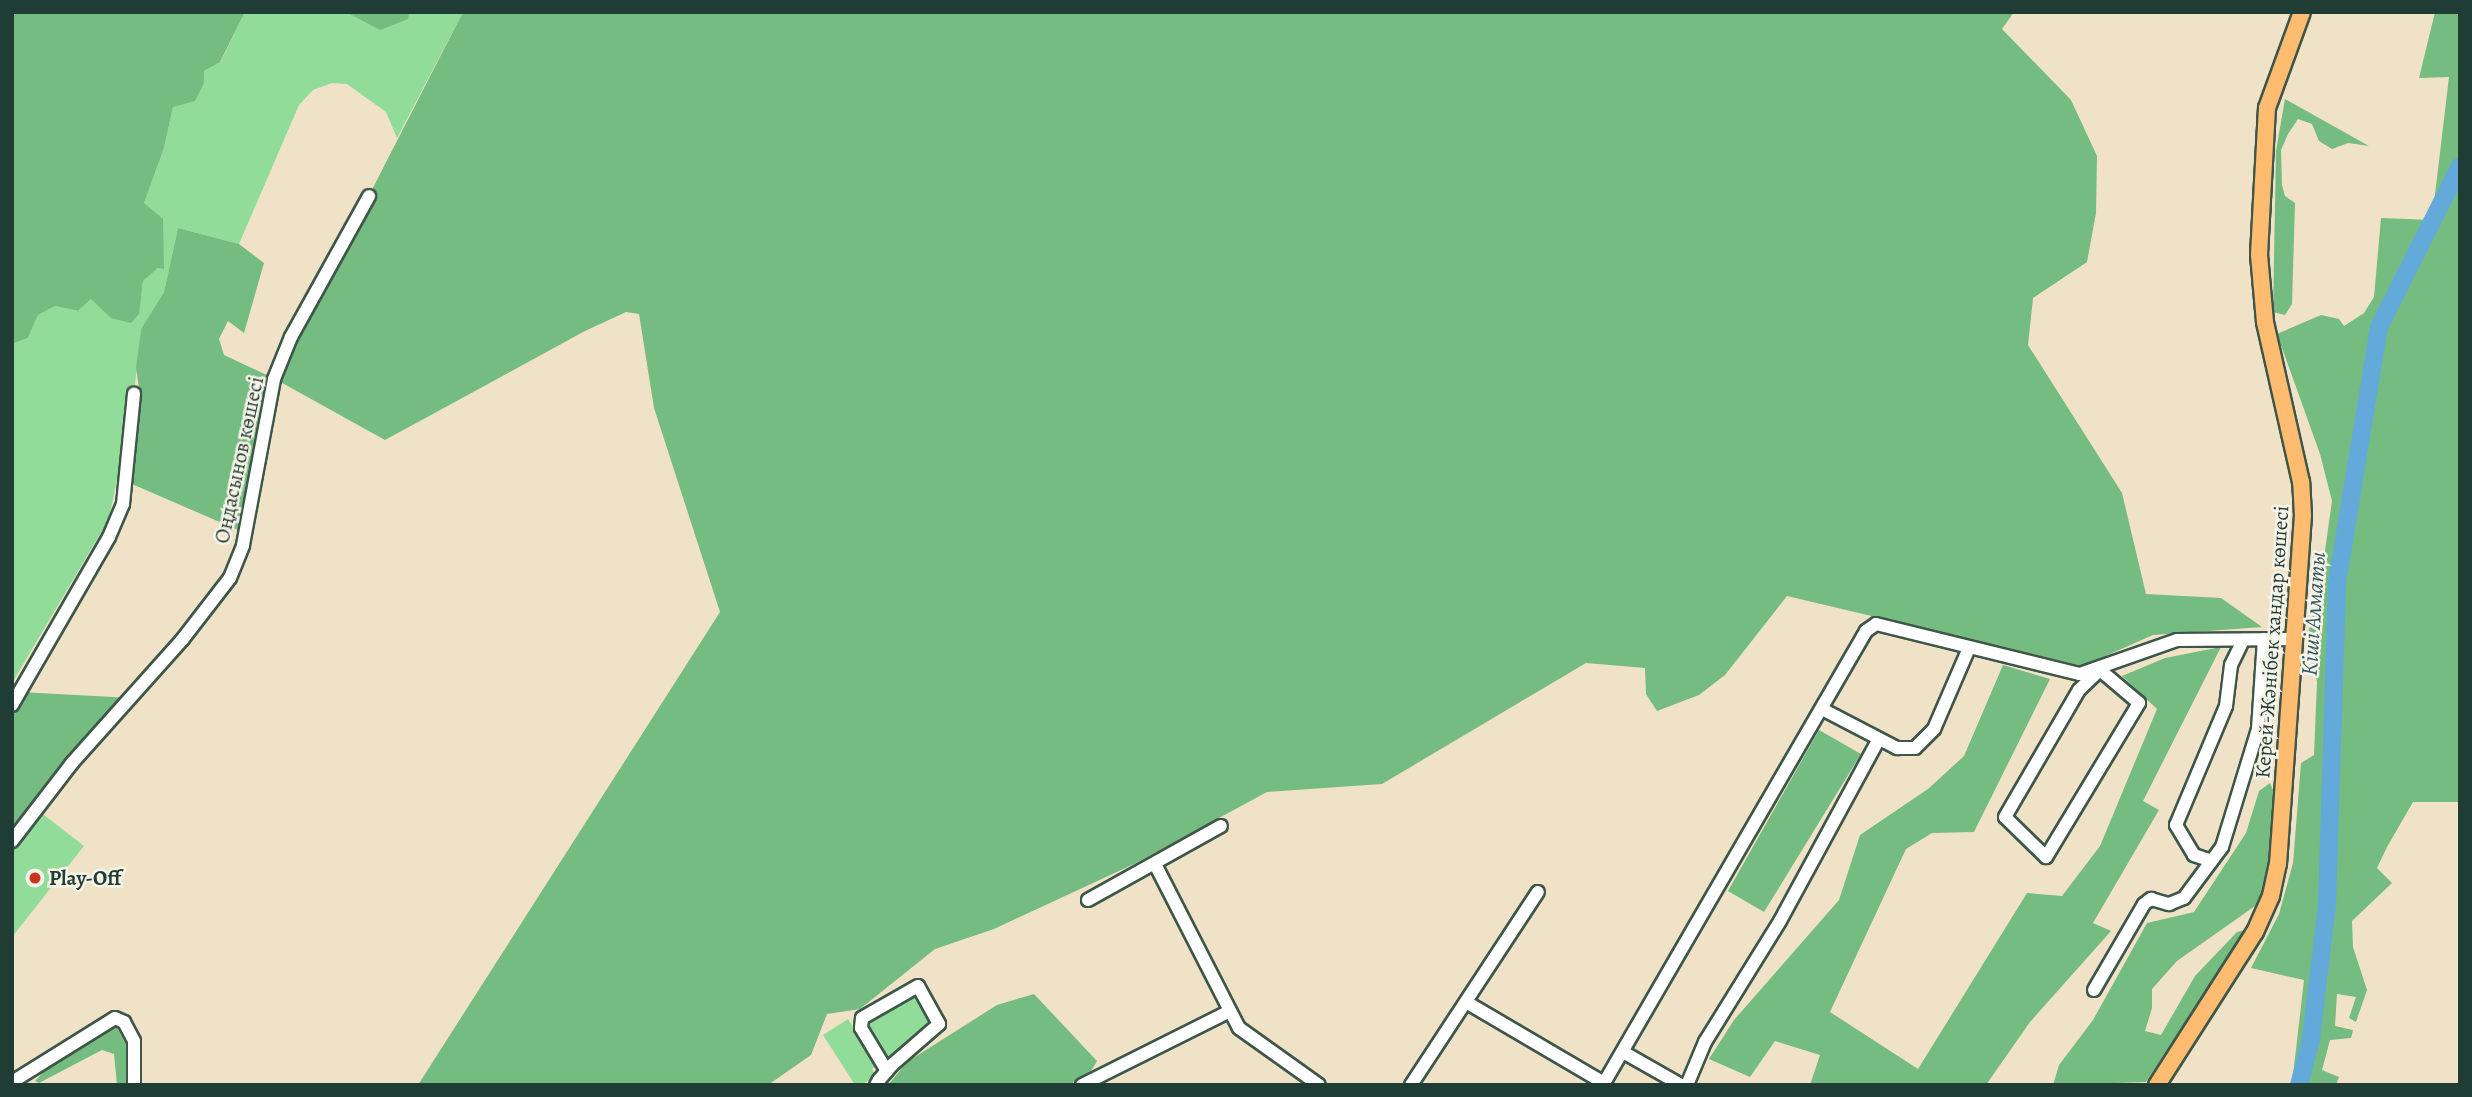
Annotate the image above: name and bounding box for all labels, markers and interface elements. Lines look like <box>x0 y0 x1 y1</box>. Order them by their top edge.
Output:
street label: Оңдасынов көшесі <box>209 374 269 546</box>
street label: Керей-Жәнібек хандар көшесі <box>2250 505 2294 779</box>
water label: Кіші Алматы <box>2296 551 2332 677</box>
place label: Play-Off <box>49 865 121 891</box>
marker: Play-Off <box>27 870 43 886</box>

